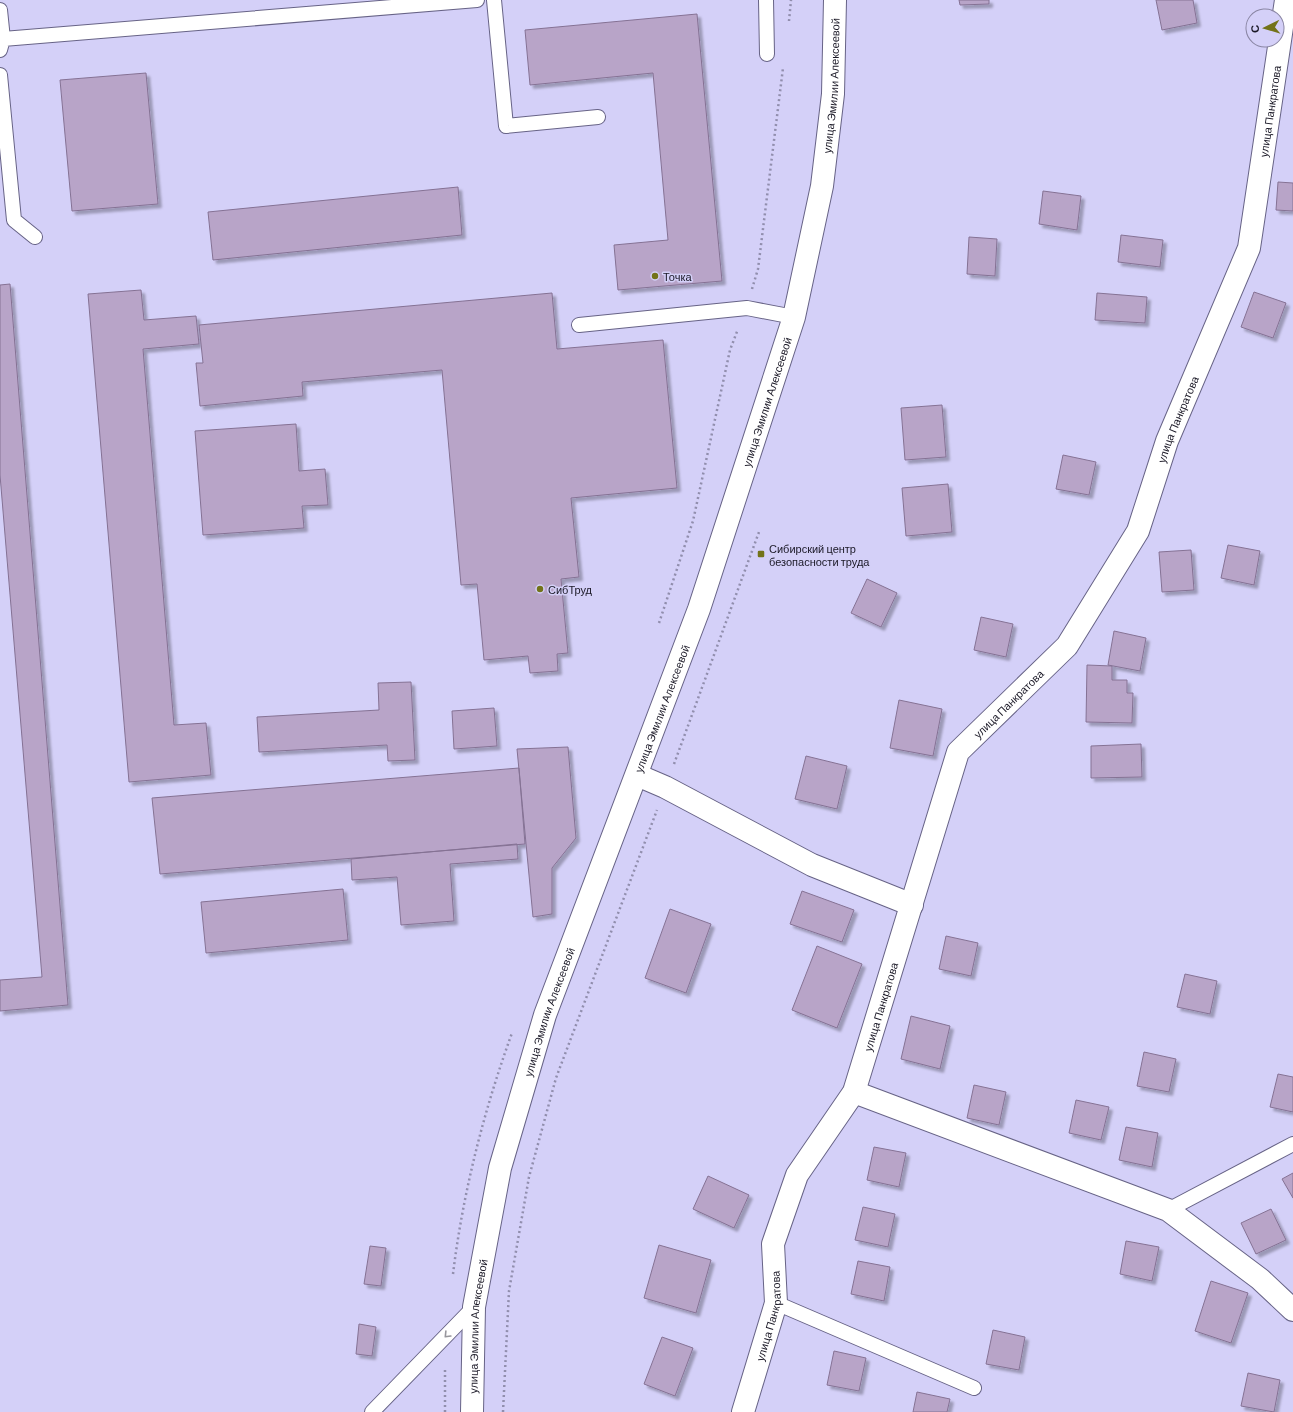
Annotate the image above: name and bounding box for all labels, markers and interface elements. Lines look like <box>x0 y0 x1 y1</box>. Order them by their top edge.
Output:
north arrow <box>1245 8 1285 48</box>
street label: улица Эмилии Алексеевой <box>819 18 841 154</box>
text: С <box>1248 24 1261 33</box>
street label: улица Панкратова <box>1256 64 1283 158</box>
place label: Точка <box>663 270 693 283</box>
marker: Точка <box>650 271 660 281</box>
street label: улица Эмилии Алексеевой <box>739 335 794 468</box>
street label: улица Панкратова <box>1154 373 1201 464</box>
place label: Сибирский центр безопасности труда <box>769 542 870 568</box>
marker: Сибирский центр безопасности труда <box>756 549 766 559</box>
place label: СибТруд <box>548 583 593 596</box>
marker: СибТруд <box>535 584 545 594</box>
street label: улица Эмилии Алексеевой <box>631 643 691 774</box>
street label: улица Панкратова <box>970 666 1046 740</box>
street label: улица Эмилии Алексеевой <box>521 946 577 1078</box>
street label: улица Панкратова <box>860 960 900 1053</box>
street label: улица Эмилии Алексеевой <box>466 1258 489 1394</box>
street label: улица Панкратова <box>752 1270 783 1362</box>
one-way arrow <box>444 1330 452 1338</box>

